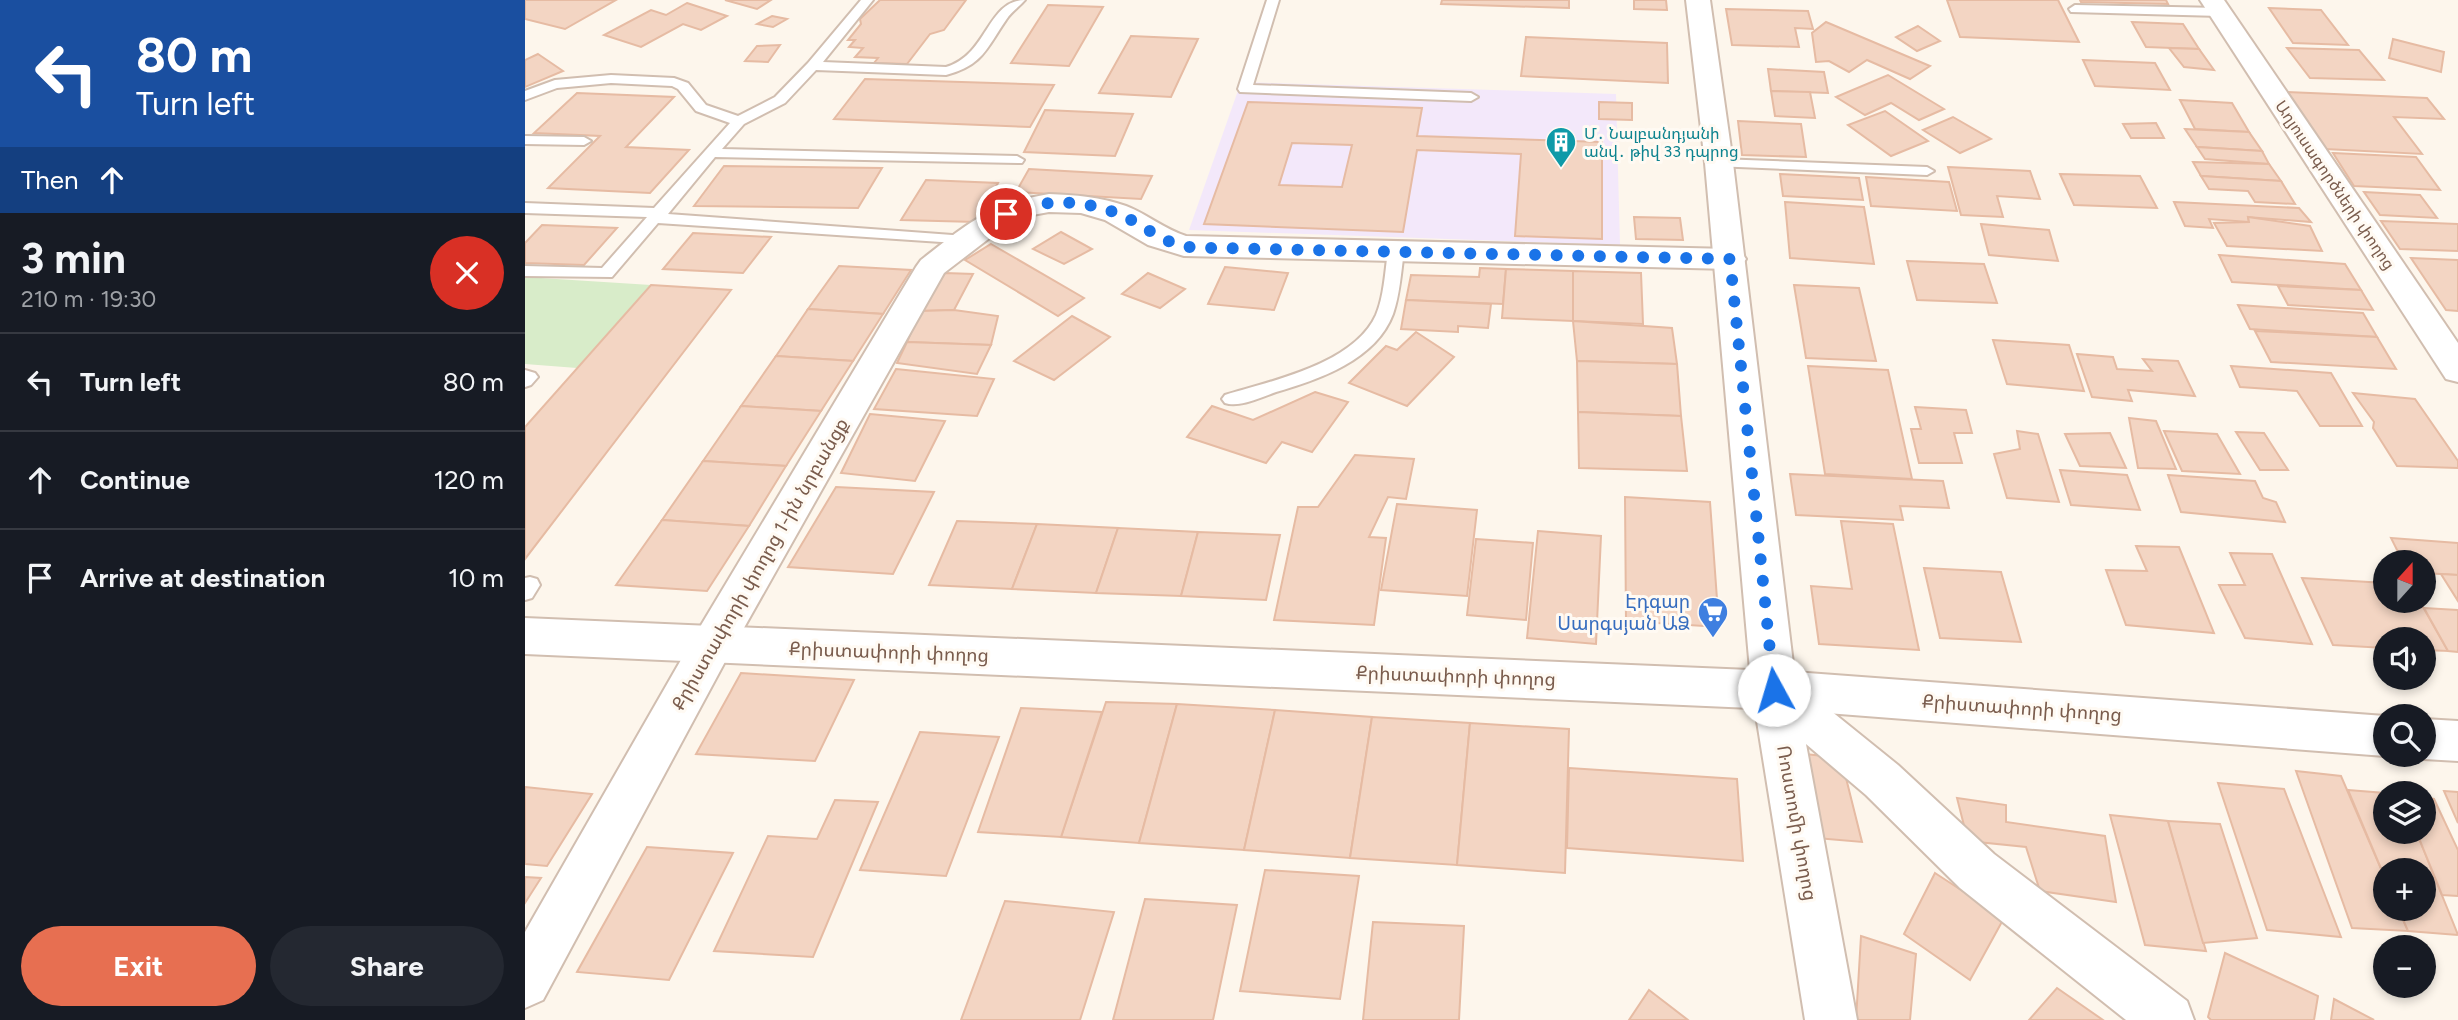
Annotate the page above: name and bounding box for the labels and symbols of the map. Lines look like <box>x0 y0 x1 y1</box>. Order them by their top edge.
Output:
street label: Աղյուսագործների փողոց <box>2271 97 2399 273</box>
place label: Մ․ Նալբանդյանի անվ․ թիվ 33 դպրոց <box>1584 124 1739 161</box>
building icon: Մ․ Նալբանդյանի անվ․ թիվ 33 դպրոց <box>1544 125 1578 169</box>
pin <box>976 184 1036 244</box>
street label: Քրիստափորի փողոց 1-ին նրբանցք <box>667 414 853 714</box>
north arrow <box>2373 550 2436 612</box>
place label: Էդգար Սարգսյան ԱՁ <box>1557 590 1690 635</box>
supermarket icon: Էդգար Սարգսյան ԱՁ <box>1696 595 1730 639</box>
street label: Քրիստափորի փողոց <box>789 637 989 667</box>
position arrow <box>1737 653 1811 727</box>
street label: Քրիստափորի փողոց <box>1356 661 1556 691</box>
street label: Քրիստափորի փողոց <box>1921 690 2123 726</box>
street label: Ռոստոմի փողոց <box>1772 743 1822 903</box>

